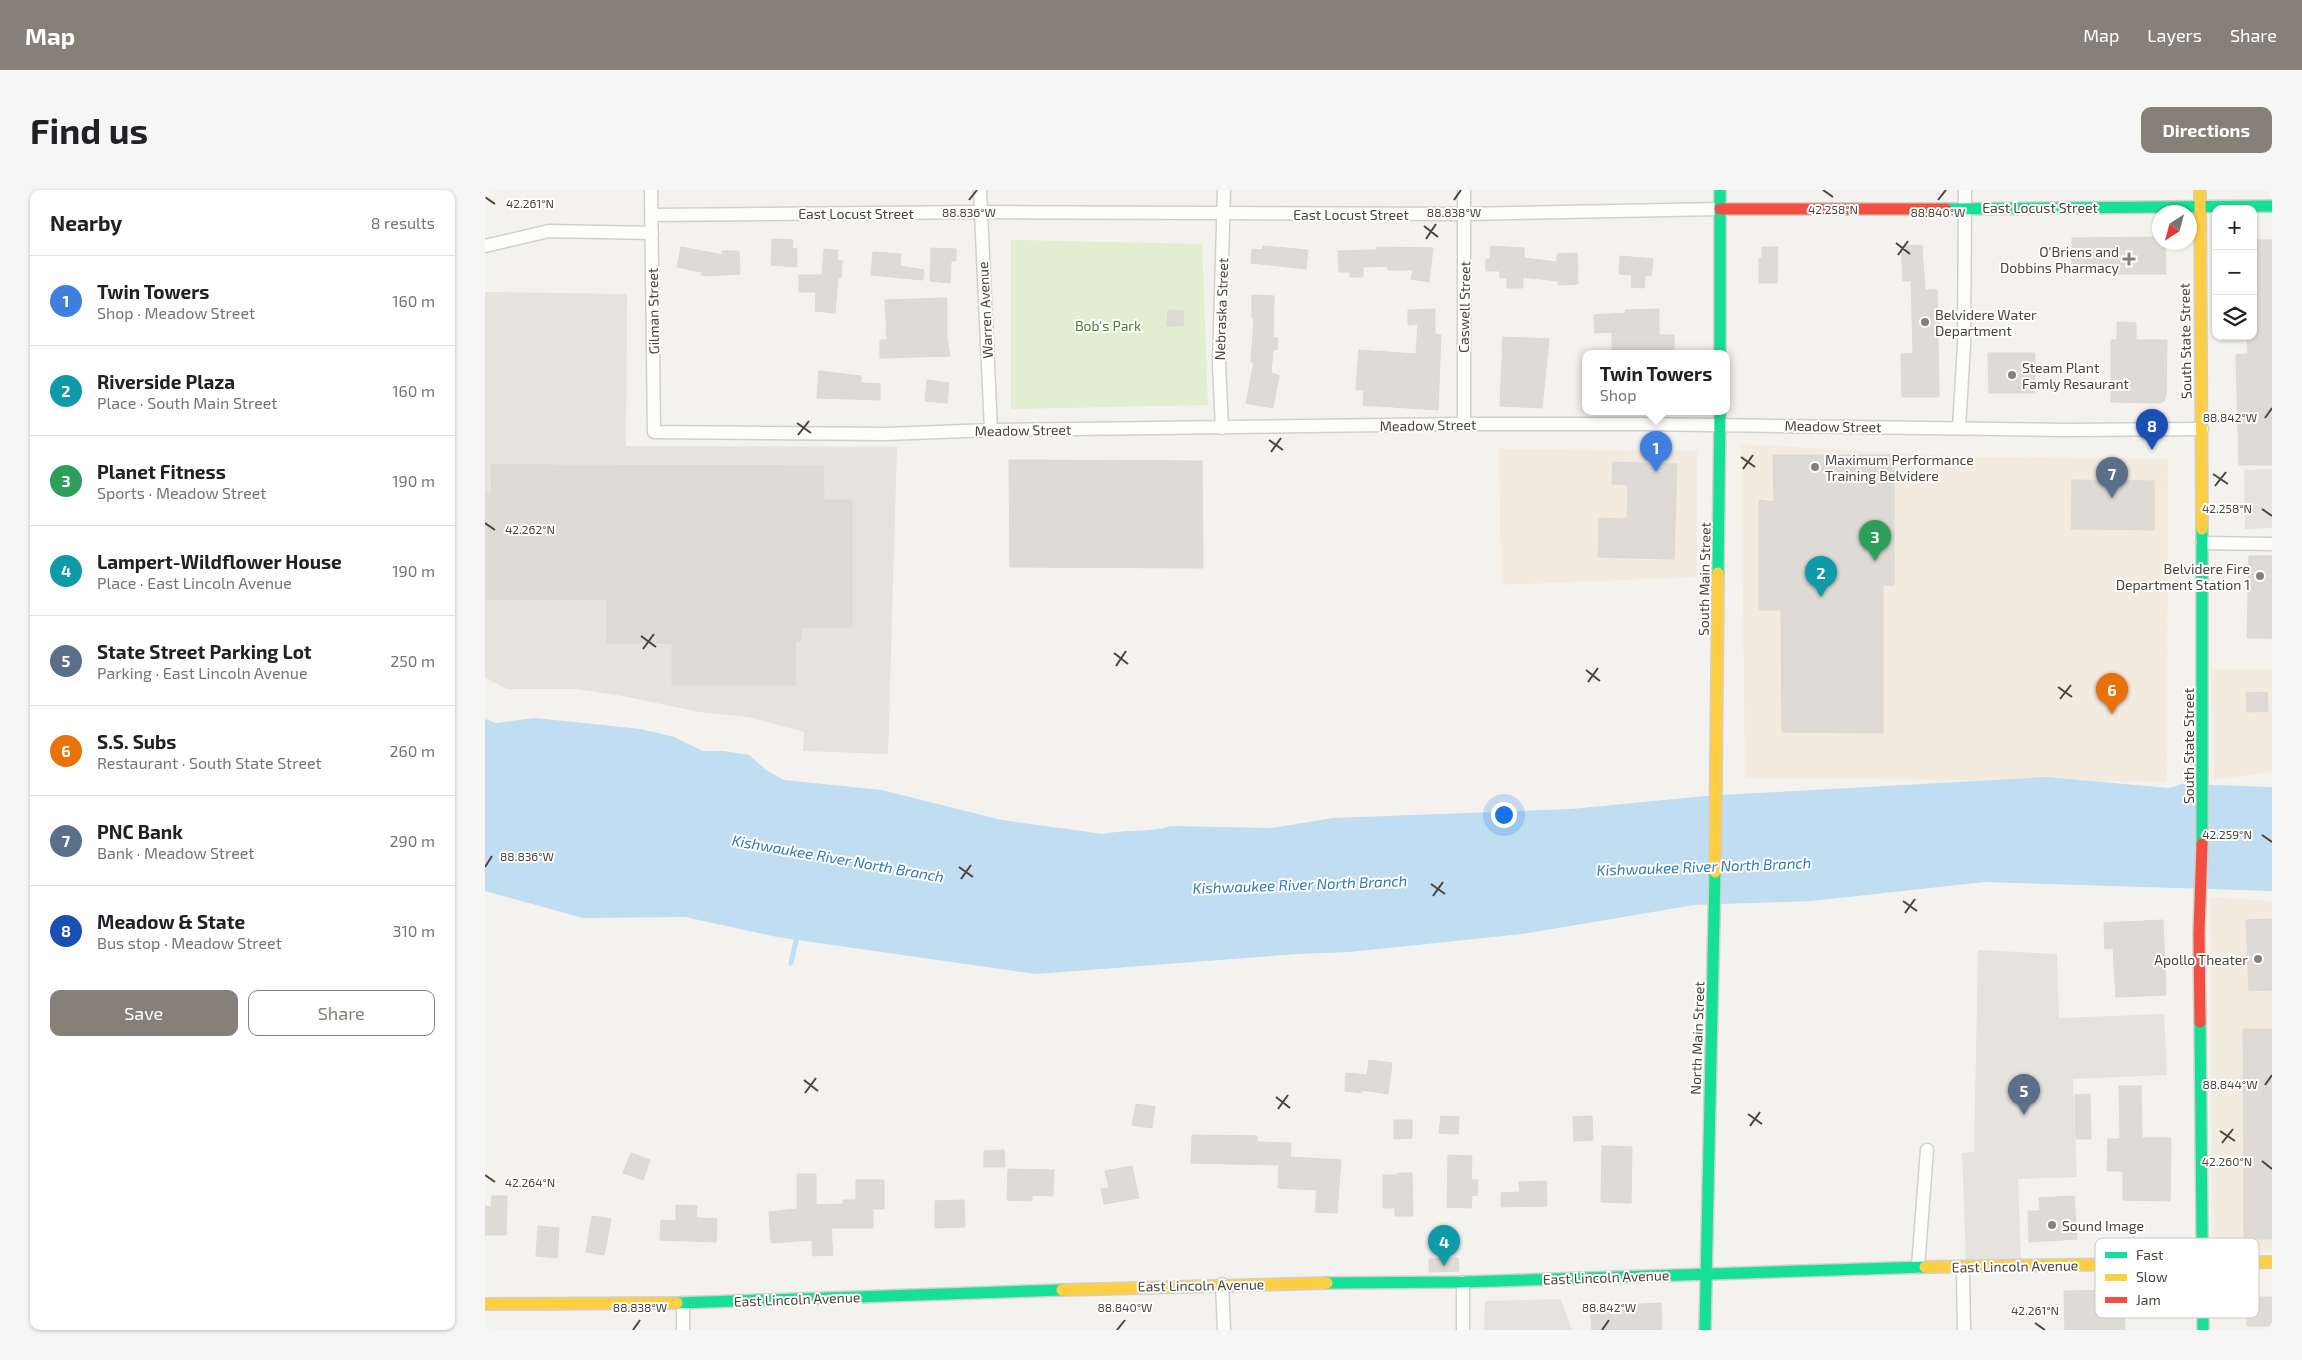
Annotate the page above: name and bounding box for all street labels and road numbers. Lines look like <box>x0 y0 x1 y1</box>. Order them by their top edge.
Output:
street label: East Locust Street <box>1982 199 2098 216</box>
street label: East Locust Street <box>798 205 914 222</box>
street label: East Locust Street <box>1293 206 1409 223</box>
street label: Nebraska Street <box>1211 257 1231 361</box>
street label: Warren Avenue <box>974 261 996 359</box>
street label: Caswell Street <box>1455 261 1473 353</box>
street label: Gilman Street <box>644 268 662 354</box>
street label: South State Street <box>2175 283 2195 399</box>
street label: Meadow Street <box>1380 416 1476 434</box>
street label: Meadow Street <box>1785 417 1881 435</box>
street label: Meadow Street <box>975 421 1071 439</box>
street label: South Main Street <box>1695 522 1713 636</box>
street label: South State Street <box>2180 688 2197 804</box>
street label: North Main Street <box>1687 981 1707 1095</box>
street label: East Lincoln Avenue <box>1952 1256 2078 1276</box>
street label: East Lincoln Avenue <box>1542 1266 1670 1288</box>
street label: East Lincoln Avenue <box>1138 1275 1264 1295</box>
street label: East Lincoln Avenue <box>733 1288 861 1310</box>

